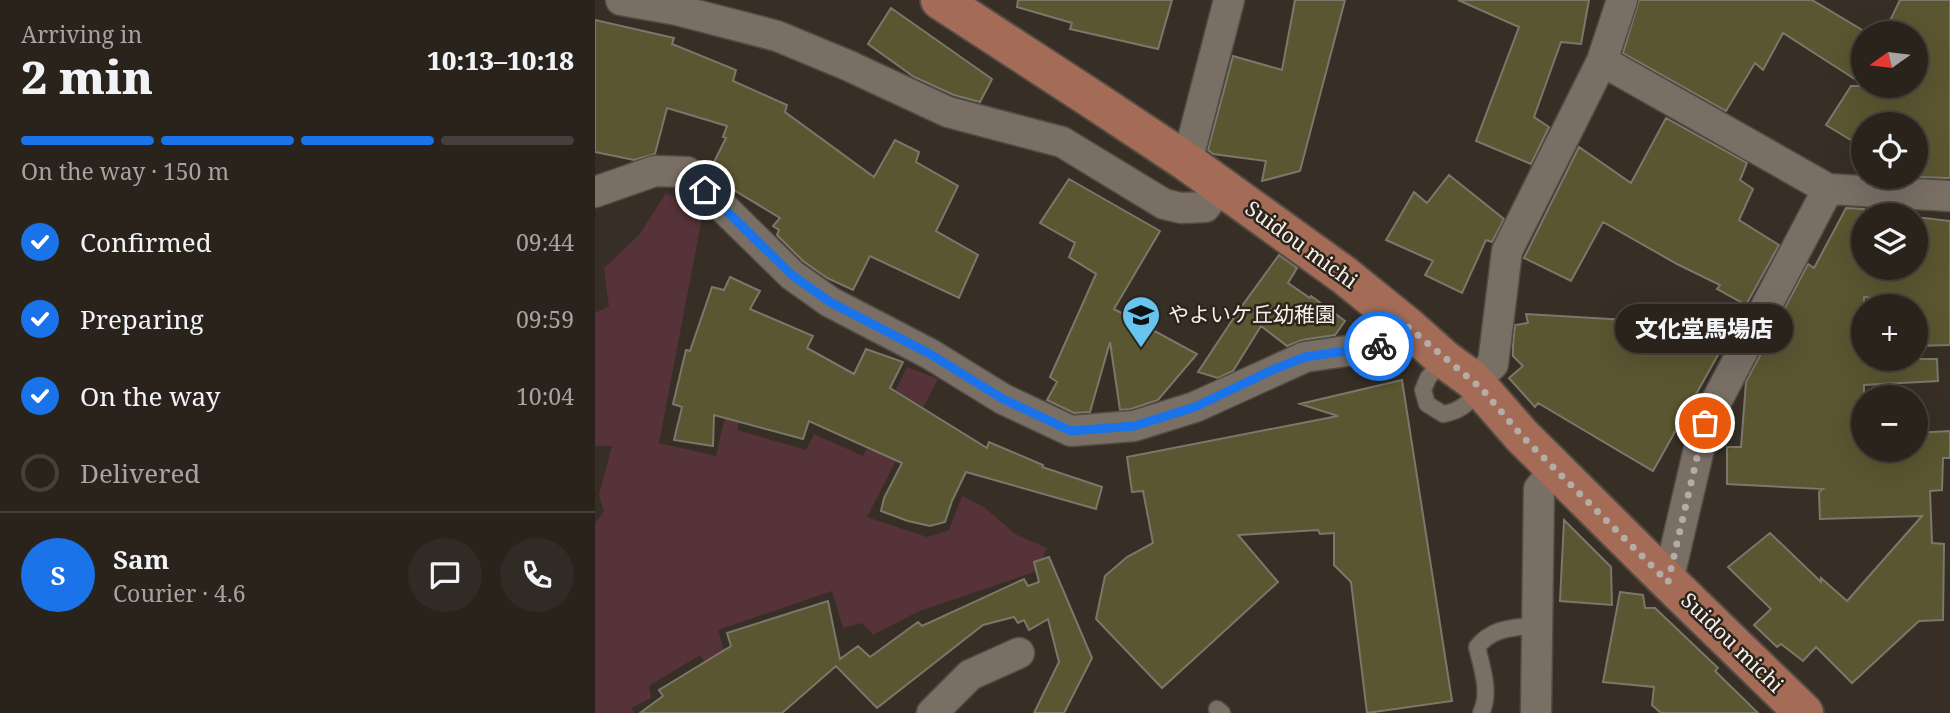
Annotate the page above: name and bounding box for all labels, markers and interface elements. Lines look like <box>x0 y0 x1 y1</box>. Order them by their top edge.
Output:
text: Arriving in <box>21 18 142 50</box>
north arrow <box>1851 21 1929 98</box>
map controls <box>1851 21 1928 462</box>
text: 10:13–10:18 <box>427 42 574 78</box>
text: 2 min <box>21 45 153 107</box>
button: locate <box>1851 112 1928 189</box>
text: On the way · 150 m <box>21 155 229 187</box>
pin <box>675 160 735 220</box>
icon: home <box>686 171 724 209</box>
street label: Suidou michi <box>1240 194 1364 295</box>
button: layers <box>1851 203 1928 280</box>
icon: check <box>21 223 59 261</box>
text: Confirmed <box>80 224 212 260</box>
text: 09:44 <box>516 226 574 258</box>
school or university icon: やよいケ丘幼稚園 <box>1120 294 1162 349</box>
button: + <box>1851 294 1928 371</box>
icon: check <box>21 300 59 338</box>
place label: やよいケ丘幼稚園 <box>1168 300 1336 328</box>
text: Preparing <box>80 301 204 337</box>
text: 09:59 <box>516 303 574 335</box>
callout: 文化堂馬場店 <box>1616 304 1794 353</box>
courier <box>1344 311 1414 381</box>
text: 文化堂馬場店 <box>1635 312 1773 344</box>
icon: bike <box>1360 327 1398 365</box>
icon: check <box>21 377 59 415</box>
text: On the way <box>80 378 220 414</box>
text: 10:04 <box>516 380 574 412</box>
button: − <box>1851 385 1928 462</box>
pin <box>1675 393 1735 453</box>
icon: bag <box>1686 404 1724 442</box>
text: Delivered <box>80 455 200 491</box>
button: chat <box>408 538 482 612</box>
button: phone <box>500 538 574 612</box>
text: Sam <box>113 541 169 577</box>
text: S <box>50 557 66 593</box>
text: Courier · 4.6 <box>113 577 246 609</box>
street label: Suidou michi <box>1675 586 1790 698</box>

